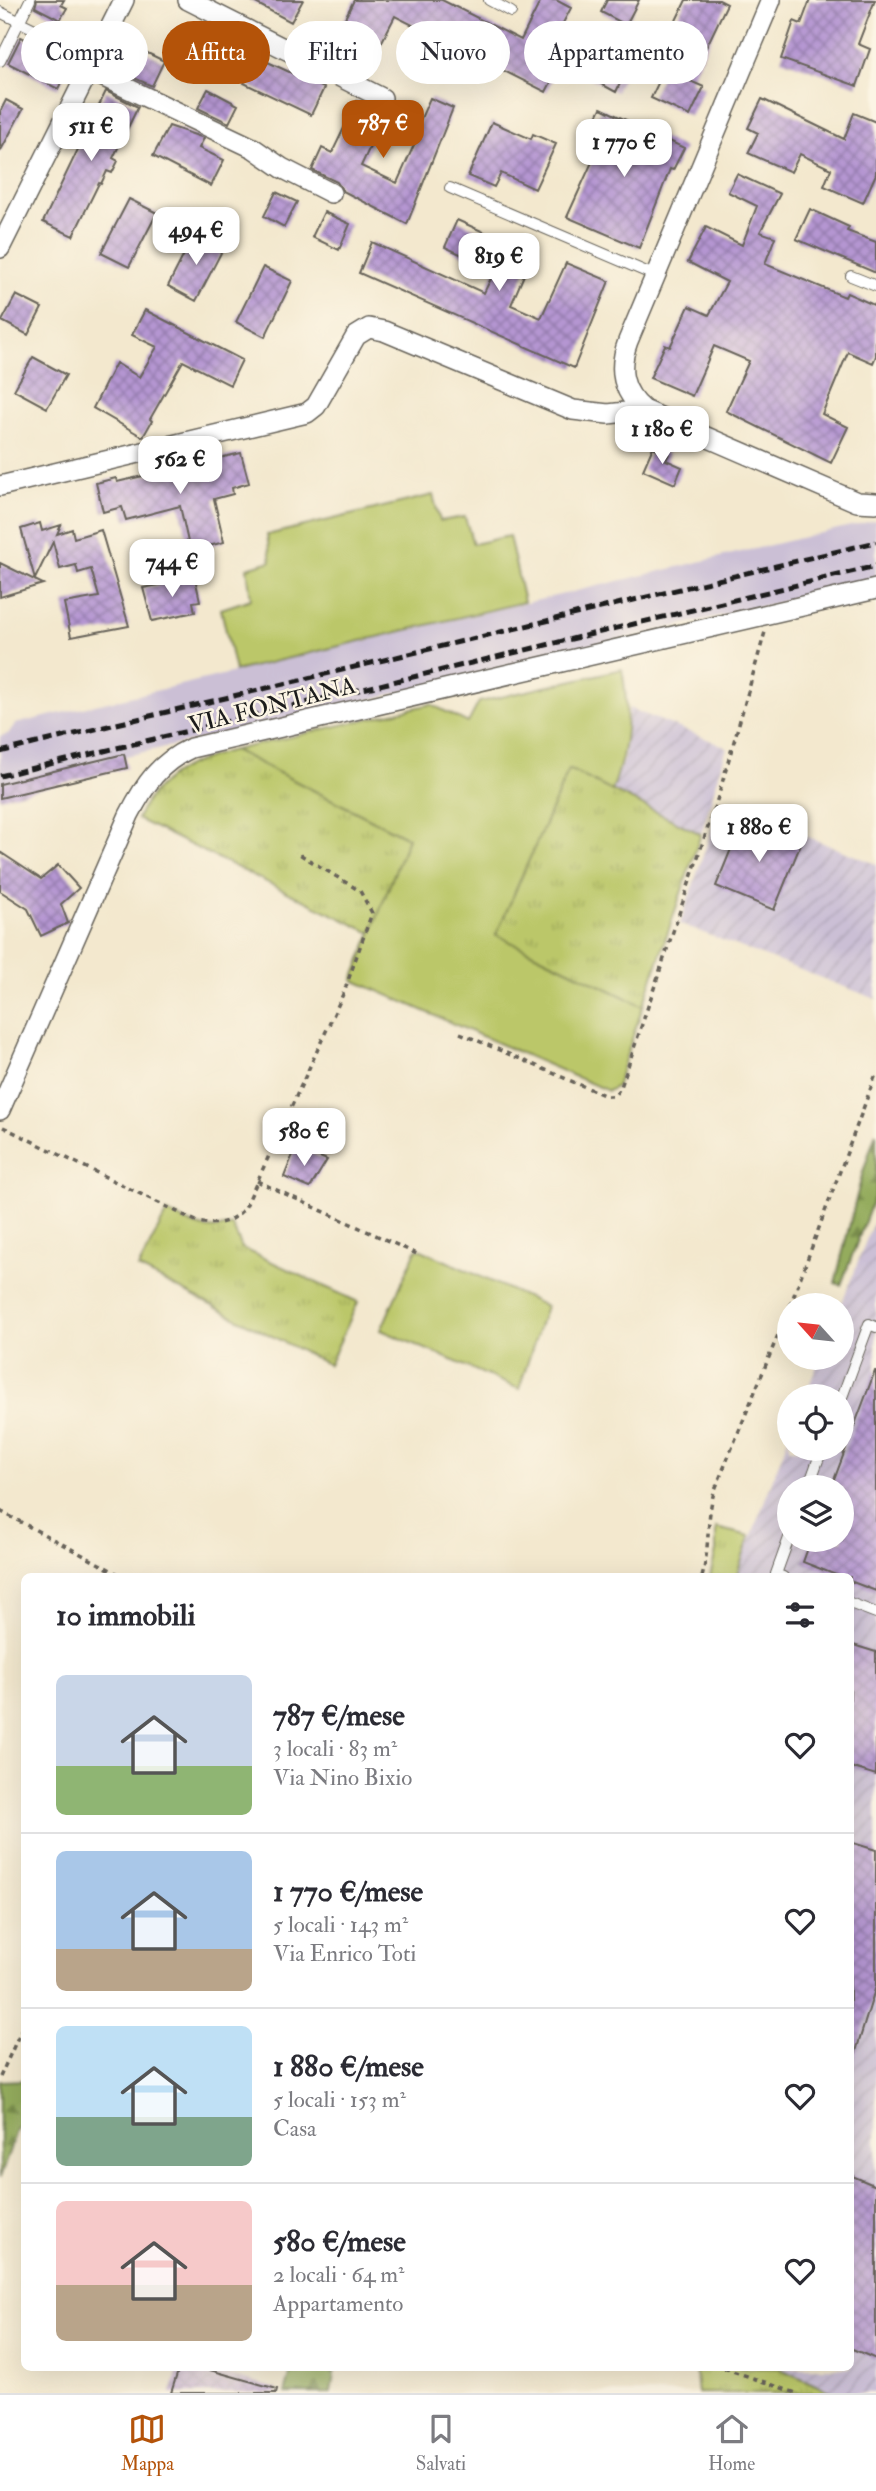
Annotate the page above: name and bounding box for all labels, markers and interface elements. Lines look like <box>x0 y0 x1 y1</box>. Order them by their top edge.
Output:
chip: Compra <box>21 21 148 84</box>
chip: Affitta <box>162 21 270 84</box>
chip: Filtri <box>284 21 382 84</box>
chip: Nuovo <box>396 21 510 84</box>
chip: Appartamento <box>524 21 708 84</box>
pin: 787 € <box>334 100 432 160</box>
pin: 511 € <box>42 104 140 163</box>
text: 787 € <box>358 108 408 137</box>
text: 511 € <box>69 111 113 140</box>
pin: 1 770 € <box>559 120 689 179</box>
text: 1 770 € <box>592 127 656 156</box>
pin: 494 € <box>147 208 245 267</box>
text: 494 € <box>169 215 223 244</box>
pin: 819 € <box>450 233 548 293</box>
text: 819 € <box>475 241 524 270</box>
pin: 1 180 € <box>597 406 727 466</box>
text: 1 180 € <box>631 414 693 443</box>
pin: 562 € <box>131 436 229 496</box>
text: 562 € <box>154 444 206 473</box>
pin: 744 € <box>123 540 221 599</box>
text: 744 € <box>145 547 199 576</box>
street label: VIA FONTANA <box>185 670 359 741</box>
pin: 1 880 € <box>694 804 824 864</box>
text: 1 880 € <box>727 812 791 841</box>
pin: 580 € <box>255 1108 353 1168</box>
text: 580 € <box>279 1116 330 1145</box>
north arrow <box>777 1293 854 1370</box>
map controls <box>777 1293 854 1552</box>
button: locate <box>777 1384 854 1461</box>
button: layers <box>777 1475 854 1552</box>
icon: filters <box>781 1596 819 1634</box>
text: 10 immobili <box>56 1597 195 1634</box>
text: 787 €/mese <box>273 1697 405 1734</box>
icon: home <box>112 1703 196 1787</box>
icon: heart <box>781 1726 819 1764</box>
text: 3 locali · 83 m² <box>273 1734 397 1763</box>
text: Via Nino Bixio <box>273 1763 412 1792</box>
text: 1 770 €/mese <box>273 1873 423 1910</box>
icon: home <box>112 1879 196 1963</box>
icon: heart <box>781 1902 819 1940</box>
text: 5 locali · 143 m² <box>273 1910 408 1939</box>
text: Via Enrico Toti <box>273 1939 416 1968</box>
text: 1 880 €/mese <box>273 2048 424 2085</box>
icon: home <box>112 2054 196 2138</box>
icon: heart <box>781 2077 819 2115</box>
text: 5 locali · 153 m² <box>273 2085 406 2114</box>
text: Casa <box>273 2114 317 2143</box>
text: 580 €/mese <box>273 2223 406 2260</box>
icon: home <box>112 2229 196 2313</box>
icon: heart <box>781 2252 819 2290</box>
text: 2 locali · 64 m² <box>273 2260 404 2289</box>
text: Appartamento <box>273 2289 403 2318</box>
tab: Mappa <box>121 2410 174 2476</box>
tab: Salvati <box>416 2410 466 2476</box>
tab: Home <box>708 2410 755 2476</box>

